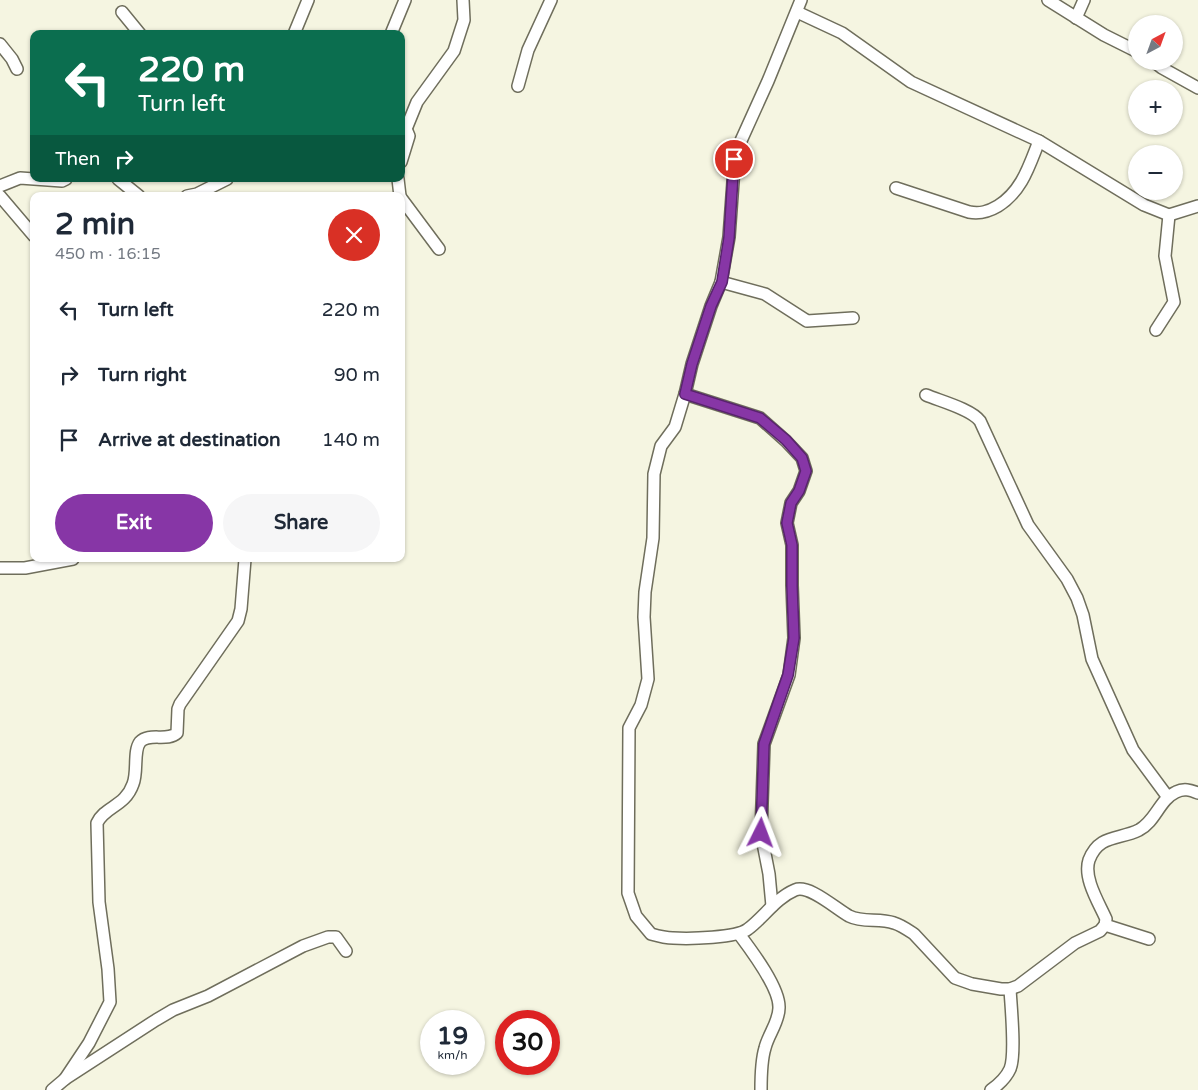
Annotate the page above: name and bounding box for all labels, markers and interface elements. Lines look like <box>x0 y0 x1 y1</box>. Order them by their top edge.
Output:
north arrow <box>1128 15 1182 70</box>
map controls <box>1128 15 1183 200</box>
text: 220 m <box>138 49 245 91</box>
icon: left <box>55 50 120 115</box>
button: + <box>1128 80 1183 135</box>
text: Turn left <box>138 91 226 117</box>
pin <box>713 138 755 180</box>
icon: right <box>110 145 138 173</box>
icon: arrive <box>720 145 748 173</box>
button: − <box>1128 145 1183 200</box>
text: Then <box>55 148 100 170</box>
text: 2 min <box>55 206 135 243</box>
button: close <box>328 209 380 261</box>
text: 450 m · 16:15 <box>55 244 161 264</box>
icon: left <box>55 296 83 324</box>
text: Turn left <box>98 299 174 321</box>
text: 220 m <box>322 299 380 321</box>
icon: right <box>55 361 83 389</box>
text: Turn right <box>98 364 186 386</box>
text: 90 m <box>334 364 380 386</box>
icon: arrive <box>55 426 83 454</box>
text: Arrive at destination <box>98 429 281 451</box>
text: 140 m <box>322 429 380 451</box>
button: Exit <box>55 494 213 552</box>
button: Share <box>223 494 380 552</box>
position arrow <box>734 806 786 858</box>
speed limit sign: 30 <box>495 1010 560 1075</box>
text: 19 <box>437 1021 468 1051</box>
text: km/h <box>437 1048 468 1062</box>

